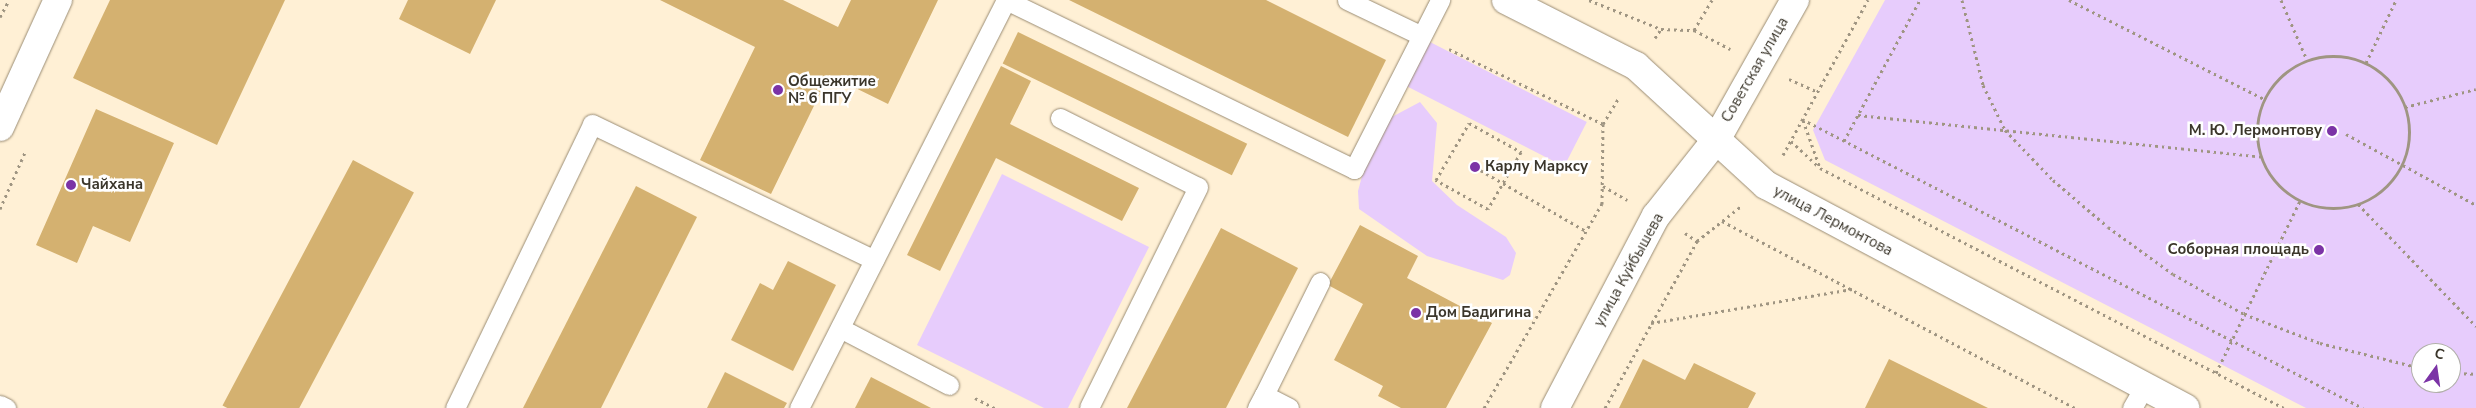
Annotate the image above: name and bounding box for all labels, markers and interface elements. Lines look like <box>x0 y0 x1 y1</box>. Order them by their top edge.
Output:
street label: Советская улица <box>1718 14 1792 126</box>
place label: Общежитие № 6 ПГУ <box>788 72 876 107</box>
marker: Общежитие № 6 ПГУ <box>772 84 784 96</box>
place label: М. Ю. Лермонтову <box>2189 122 2322 140</box>
marker: М. Ю. Лермонтову <box>2326 125 2338 137</box>
place label: Карлу Марксу <box>1485 158 1588 176</box>
marker: Карлу Марксу <box>1469 161 1481 173</box>
place label: Чайхана <box>81 176 143 194</box>
marker: Чайхана <box>65 179 77 191</box>
street label: улица Лермонтова <box>1770 182 1896 260</box>
street label: улица Куйбышева <box>1590 210 1668 330</box>
place label: Соборная площадь <box>2167 241 2309 259</box>
marker: Соборная площадь <box>2313 244 2325 256</box>
place label: Дом Бадигина <box>1426 304 1531 322</box>
marker: Дом Бадигина <box>1410 307 1422 319</box>
north arrow <box>2411 343 2461 393</box>
text: С <box>2433 344 2446 364</box>

